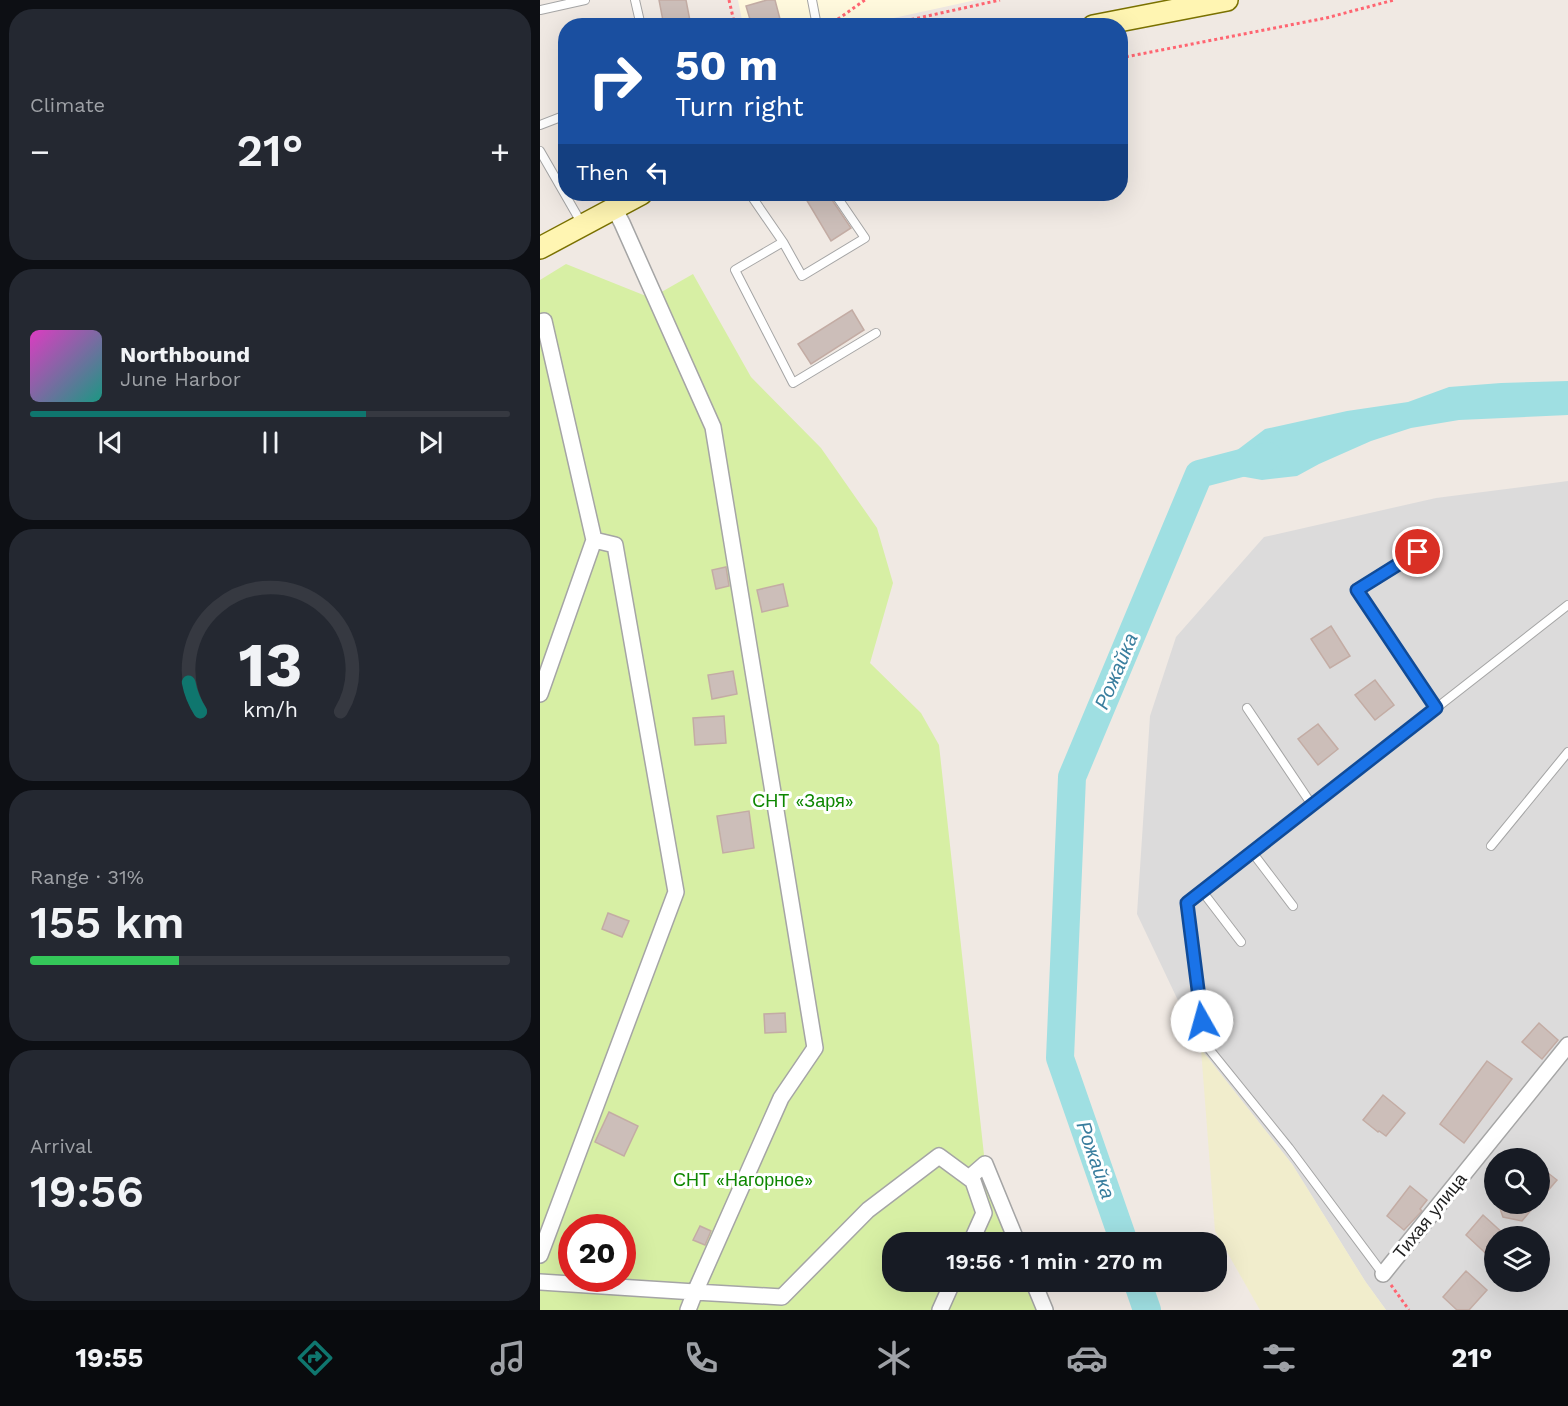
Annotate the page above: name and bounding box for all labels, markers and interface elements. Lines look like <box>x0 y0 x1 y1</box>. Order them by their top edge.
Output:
text: 50 m <box>675 41 778 90</box>
icon: right <box>576 42 654 120</box>
text: Turn right <box>675 91 804 123</box>
text: Climate <box>30 93 105 117</box>
text: 21° <box>236 124 304 177</box>
text: − <box>30 132 50 171</box>
text: + <box>490 132 510 171</box>
icon: left <box>641 156 674 189</box>
text: Then <box>576 160 629 185</box>
text: Northbound <box>120 342 250 367</box>
text: June Harbor <box>120 367 241 391</box>
icon: previous <box>94 426 127 459</box>
icon: pause <box>254 426 287 459</box>
icon: next <box>414 426 447 459</box>
pin <box>1392 526 1443 577</box>
icon: arrive <box>1401 535 1434 568</box>
text: 13 <box>238 628 302 701</box>
water label: Рожайка <box>1089 629 1143 713</box>
text: km/h <box>242 697 298 722</box>
park label: СНТ «Заря» <box>752 790 854 811</box>
text: Range · 31% <box>30 865 144 889</box>
text: 155 km <box>30 896 185 949</box>
position arrow <box>1170 989 1234 1053</box>
water label: Рожайка <box>1072 1118 1120 1202</box>
text: Arrival <box>30 1134 92 1158</box>
map controls <box>1484 1148 1550 1292</box>
button: search <box>1484 1148 1550 1214</box>
text: 19:56 <box>30 1165 144 1218</box>
street label: Тихая улица <box>1389 1168 1471 1263</box>
park label: СНТ «Нагорное» <box>673 1169 813 1190</box>
speed limit sign: 20 <box>558 1214 636 1292</box>
button: layers <box>1484 1226 1550 1292</box>
text: 19:56 · 1 min · 270 m <box>946 1249 1163 1274</box>
icon: directions <box>294 1337 336 1379</box>
icon: music <box>487 1337 529 1379</box>
icon: phone <box>680 1337 722 1379</box>
icon: climate <box>873 1337 915 1379</box>
icon: car <box>1066 1337 1108 1379</box>
icon: filters <box>1258 1337 1300 1379</box>
text: 19:55 <box>75 1342 143 1374</box>
text: 21° <box>1451 1342 1492 1374</box>

